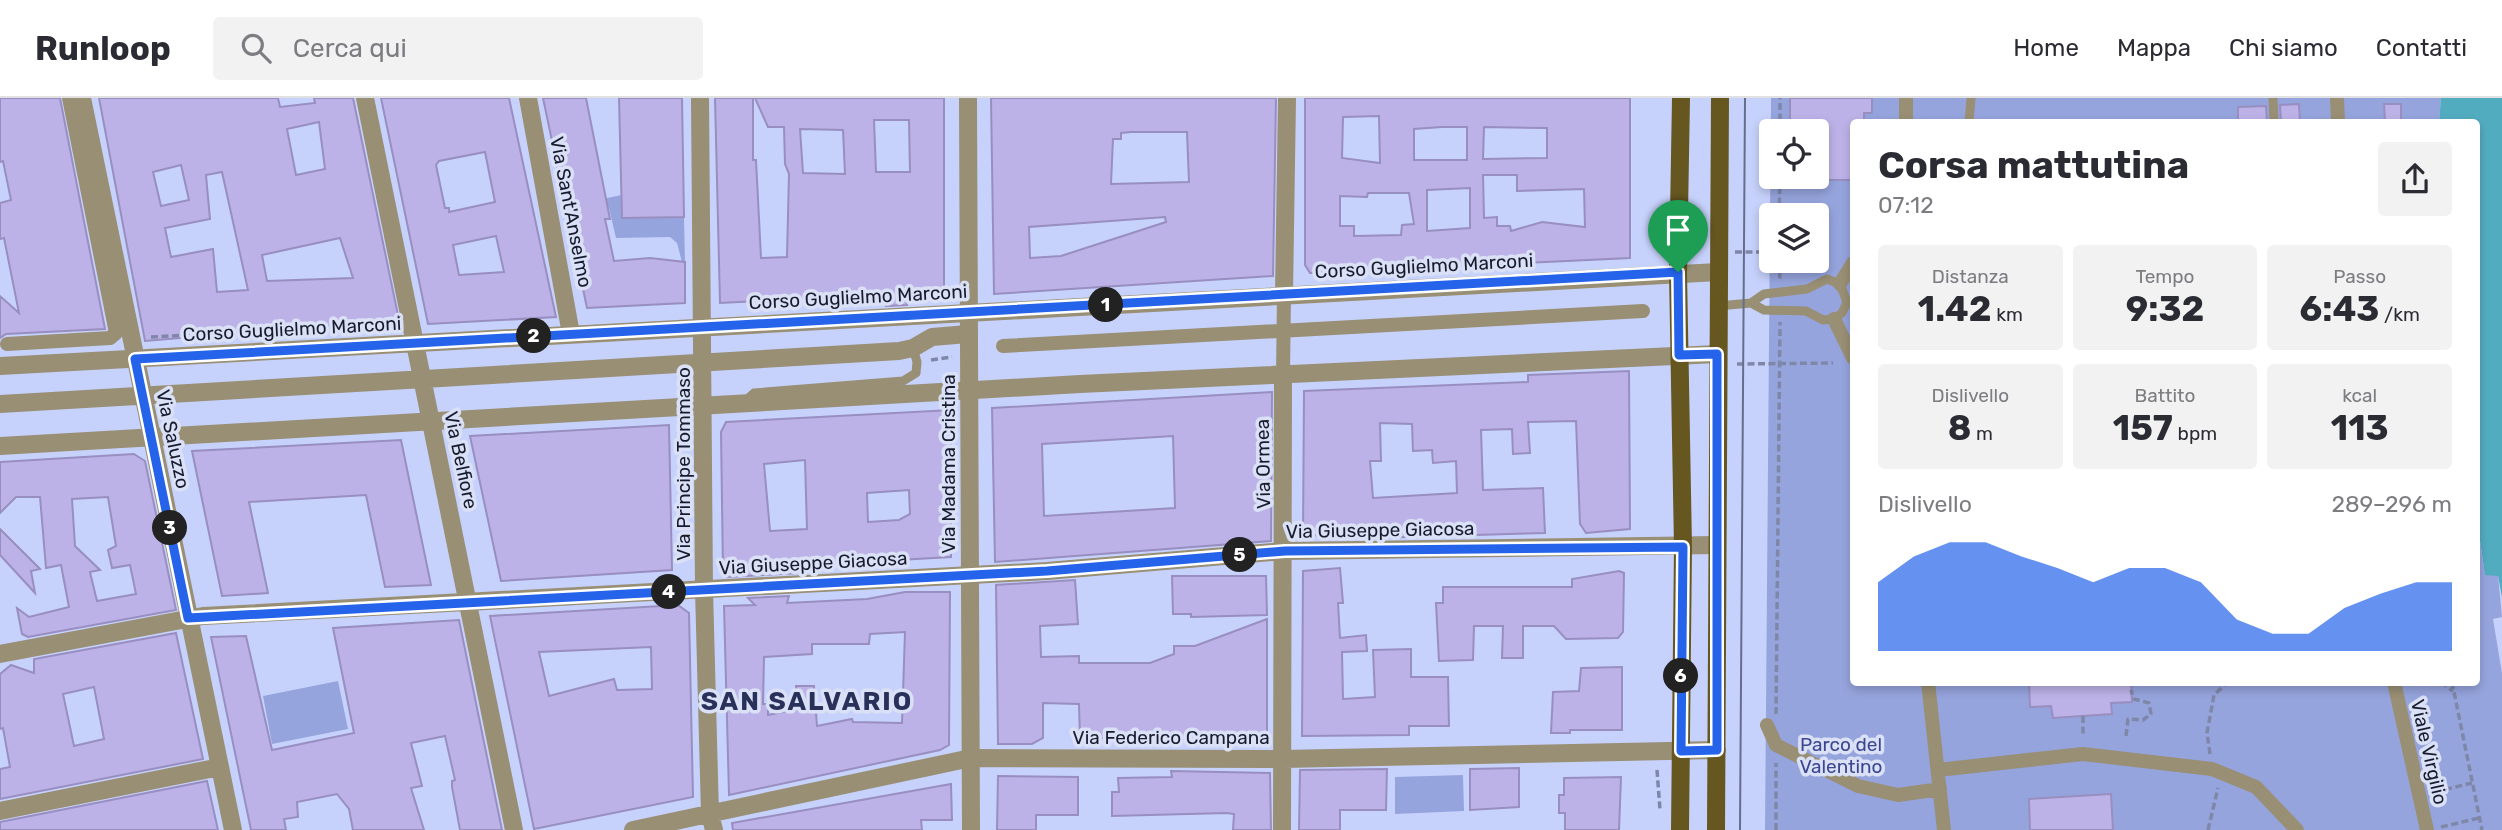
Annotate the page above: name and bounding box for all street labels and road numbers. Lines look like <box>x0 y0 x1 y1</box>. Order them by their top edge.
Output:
street label: Via Sant'Anselmo <box>545 135 597 289</box>
street label: Corso Guglielmo Marconi <box>1314 249 1534 283</box>
street label: Corso Guglielmo Marconi <box>748 280 968 314</box>
street label: Corso Guglielmo Marconi <box>182 312 402 346</box>
street label: Via Principe Tommaso <box>672 367 695 561</box>
street label: Via Madama Cristina <box>937 374 960 554</box>
street label: Via Saluzzo <box>151 387 195 491</box>
street label: Via Belfiore <box>439 409 483 511</box>
street label: Via Ormea <box>1251 419 1275 509</box>
street label: Via Giuseppe Giacosa <box>1285 517 1475 543</box>
street label: Via Giuseppe Giacosa <box>718 547 908 579</box>
street label: Viale Virgilio <box>2406 697 2452 807</box>
street label: Via Federico Campana <box>1072 726 1270 749</box>

